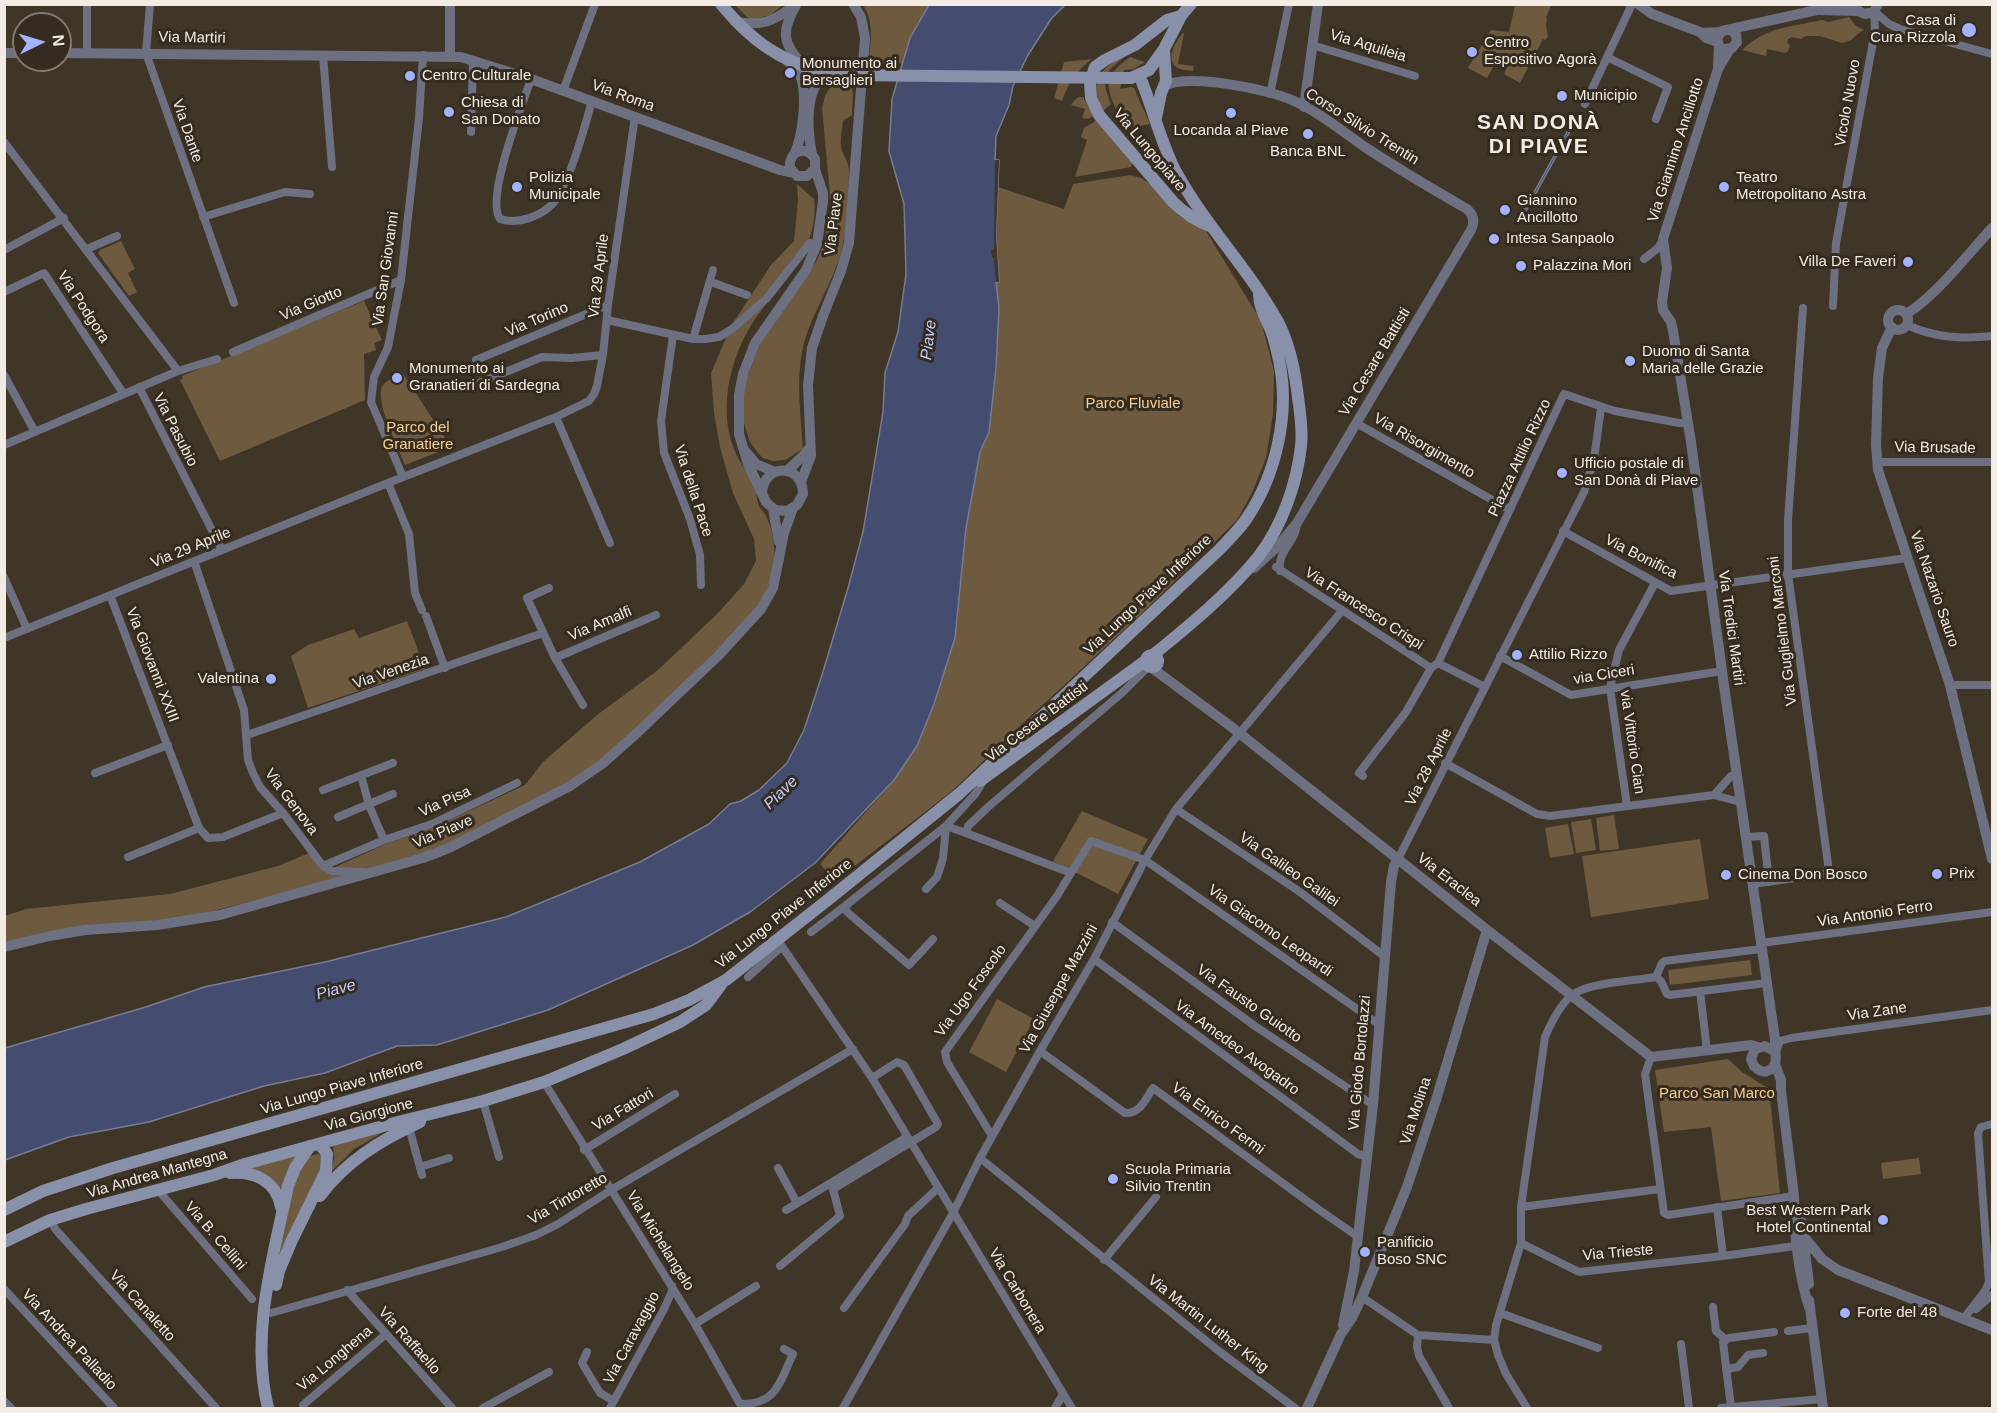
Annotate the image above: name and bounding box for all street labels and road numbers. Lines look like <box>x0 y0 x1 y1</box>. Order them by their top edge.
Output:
street label: Via Aquileia <box>1328 26 1408 66</box>
street label: Via Martiri <box>158 28 226 48</box>
street label: Vicolo Nuovo <box>1831 58 1865 148</box>
street label: Via Roma <box>589 76 657 116</box>
street label: Via Giannino Ancillotto <box>1644 76 1708 224</box>
street label: Corso Silvio Trentin <box>1302 85 1422 169</box>
street label: Via Dante <box>168 97 206 165</box>
street label: Via Lungopiave <box>1109 105 1189 195</box>
street label: Via Piave <box>821 192 847 256</box>
street label: Via San Giovanni <box>369 210 403 328</box>
street label: Via 29 Aprile <box>585 233 613 319</box>
street label: Via Podgora <box>53 268 113 346</box>
street label: Via Giotto <box>277 283 345 325</box>
street label: Via Torino <box>503 299 571 341</box>
street label: Via Cesare Battisti <box>1336 305 1414 419</box>
street label: Via Pasubio <box>149 390 201 470</box>
street label: Piazza Attilio Rizzo <box>1485 396 1555 520</box>
street label: Via Risorgimento <box>1370 410 1478 482</box>
street label: Via Brusade <box>1894 438 1976 458</box>
street label: Via della Pace <box>670 443 716 539</box>
street label: Via 29 Aprile <box>148 524 234 572</box>
street label: Via Nazario Sauro <box>1906 529 1962 649</box>
street label: Via Lungo Piave Inferiore <box>1080 531 1216 659</box>
street label: Via Bonifica <box>1602 531 1680 583</box>
street label: Via Guglielmo Marconi <box>1765 555 1801 707</box>
street label: Via Francesco Crispi <box>1301 564 1427 654</box>
street label: Via Tredici Martiri <box>1714 569 1748 687</box>
street label: Via Amalfi <box>566 603 634 645</box>
street label: Via Giovanni XXIII <box>122 605 182 725</box>
street label: Via Venezia <box>351 651 431 693</box>
street label: via Ciceri <box>1572 661 1636 689</box>
street label: Via Cesare Battisti <box>982 678 1092 766</box>
street label: via Vittorio Cian <box>1616 689 1648 795</box>
street label: Via 28 Aprile <box>1402 725 1456 809</box>
street label: Via Genova <box>260 765 322 839</box>
street label: Via Pisa <box>416 783 474 821</box>
street label: Via Piave <box>410 811 476 853</box>
street label: Via Galileo Galilei <box>1235 829 1343 911</box>
street label: Via Eraclea <box>1413 849 1485 911</box>
street label: Via Lungo Piave Inferiore <box>712 855 856 973</box>
street label: Via Giacomo Leopardi <box>1204 881 1336 981</box>
street label: Via Antonio Ferro <box>1816 897 1934 931</box>
street label: Via Giuseppe Mazzini <box>1016 921 1102 1057</box>
street label: Via Ugo Foscolo <box>931 941 1011 1041</box>
street label: Via Fausto Guiotto <box>1193 961 1305 1047</box>
street label: Via Giodo Bortolazzi <box>1345 995 1375 1131</box>
street label: Via Amedeo Avogadro <box>1171 997 1303 1099</box>
street label: Via Zane <box>1846 999 1908 1025</box>
street label: Via Lungo Piave Inferiore <box>259 1055 425 1119</box>
street label: Via Molina <box>1397 1075 1435 1147</box>
street label: Via Enrico Fermi <box>1168 1079 1268 1159</box>
street label: Via Fattori <box>589 1085 657 1135</box>
street label: Via Giorgione <box>323 1095 415 1135</box>
street label: Via Andrea Mantegna <box>85 1145 229 1203</box>
street label: Via Tintoretto <box>525 1169 611 1229</box>
street label: Via Michelangelo <box>622 1188 698 1294</box>
street label: Via B. Cellini <box>180 1198 250 1274</box>
street label: Via Trieste <box>1582 1241 1654 1265</box>
street label: Via Carbonera <box>984 1245 1050 1337</box>
street label: Via Canaletto <box>105 1267 179 1345</box>
street label: Via Martin Luther King <box>1144 1271 1272 1377</box>
street label: Via Andrea Palladio <box>18 1286 120 1394</box>
street label: Via Caravaggio <box>600 1289 664 1387</box>
street label: Via Raffaello <box>374 1304 444 1378</box>
street label: Via Longhena <box>294 1322 376 1396</box>

